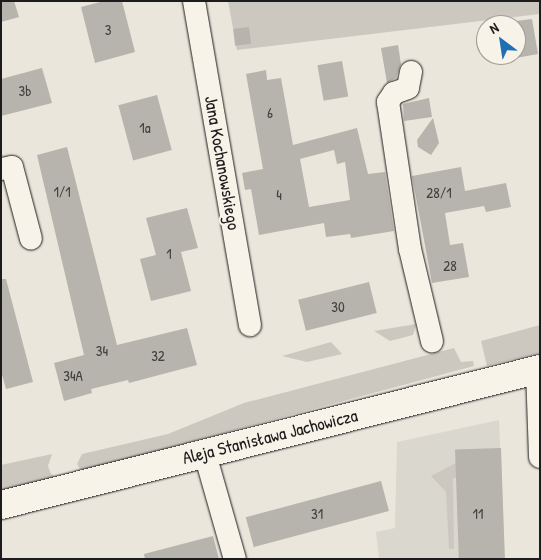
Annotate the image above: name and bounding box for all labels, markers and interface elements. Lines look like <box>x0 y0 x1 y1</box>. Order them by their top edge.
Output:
north arrow <box>476 15 526 65</box>
text: N <box>485 18 502 38</box>
house number: 3 <box>105 21 111 39</box>
house number: 3b <box>19 82 31 100</box>
street label: Jana Kochanowskiego <box>200 94 244 232</box>
house number: 6 <box>267 104 273 122</box>
house number: 1a <box>139 119 151 137</box>
house number: 1/1 <box>53 183 71 201</box>
house number: 28/1 <box>426 184 452 202</box>
house number: 4 <box>276 186 282 204</box>
house number: 1 <box>166 245 172 263</box>
house number: 28 <box>443 257 457 275</box>
house number: 30 <box>331 298 345 316</box>
house number: 34 <box>96 342 108 360</box>
house number: 32 <box>151 347 165 365</box>
house number: 34A <box>63 367 83 385</box>
street label: Aleja Stanisława Jachowicza <box>180 405 360 469</box>
house number: 31 <box>311 505 323 523</box>
house number: 11 <box>473 505 483 523</box>

